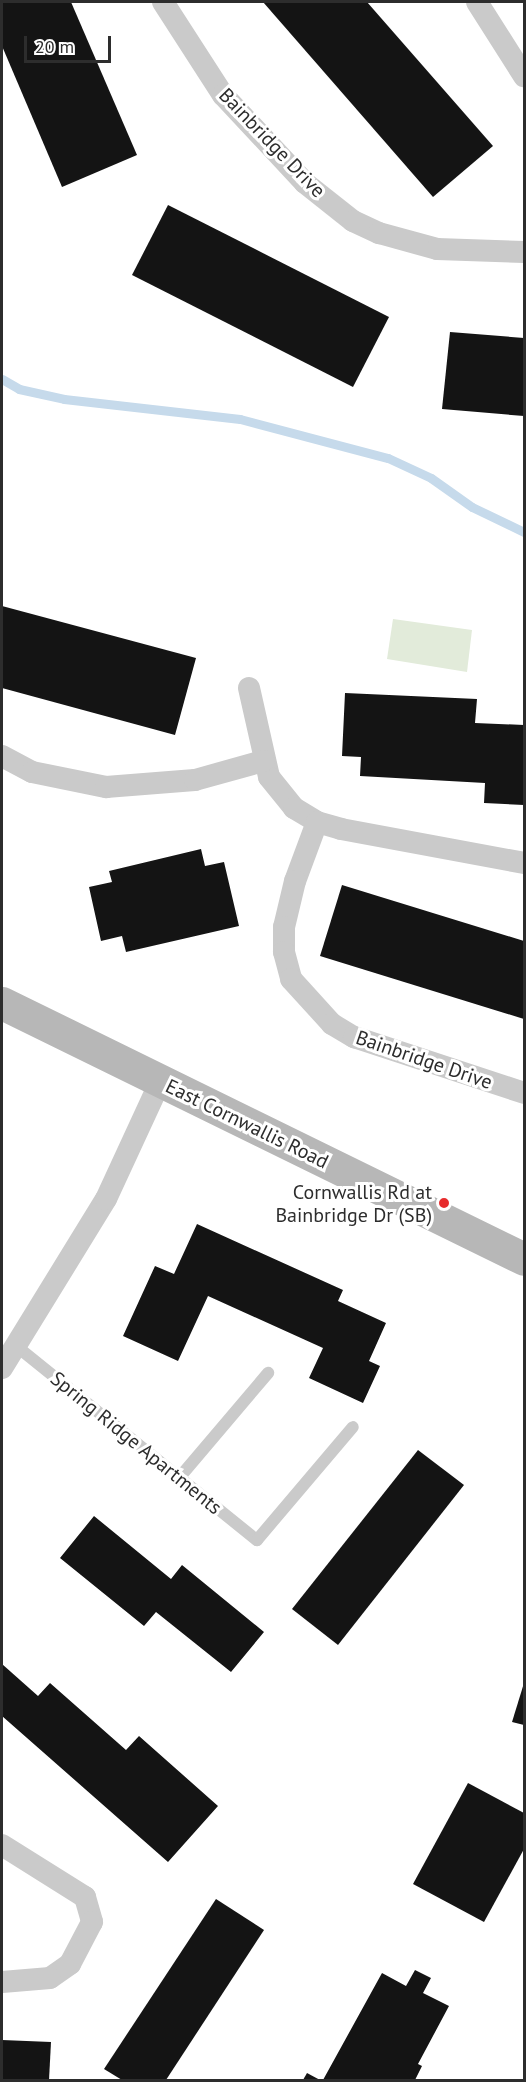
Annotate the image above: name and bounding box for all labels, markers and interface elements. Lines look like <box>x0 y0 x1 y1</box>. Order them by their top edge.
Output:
scale bar <box>27 24 114 62</box>
text: 20 m <box>35 35 74 58</box>
street label: Bainbridge Drive <box>214 83 330 203</box>
street label: Bainbridge Drive <box>353 1025 495 1095</box>
street label: East Cornwallis Road <box>162 1074 332 1174</box>
place label: Cornwallis Rd at Bainbridge Dr (SB) <box>275 1180 432 1227</box>
marker: Cornwallis Rd at Bainbridge Dr (SB) <box>437 1196 451 1210</box>
street label: Spring Ridge Apartments <box>45 1366 227 1520</box>

